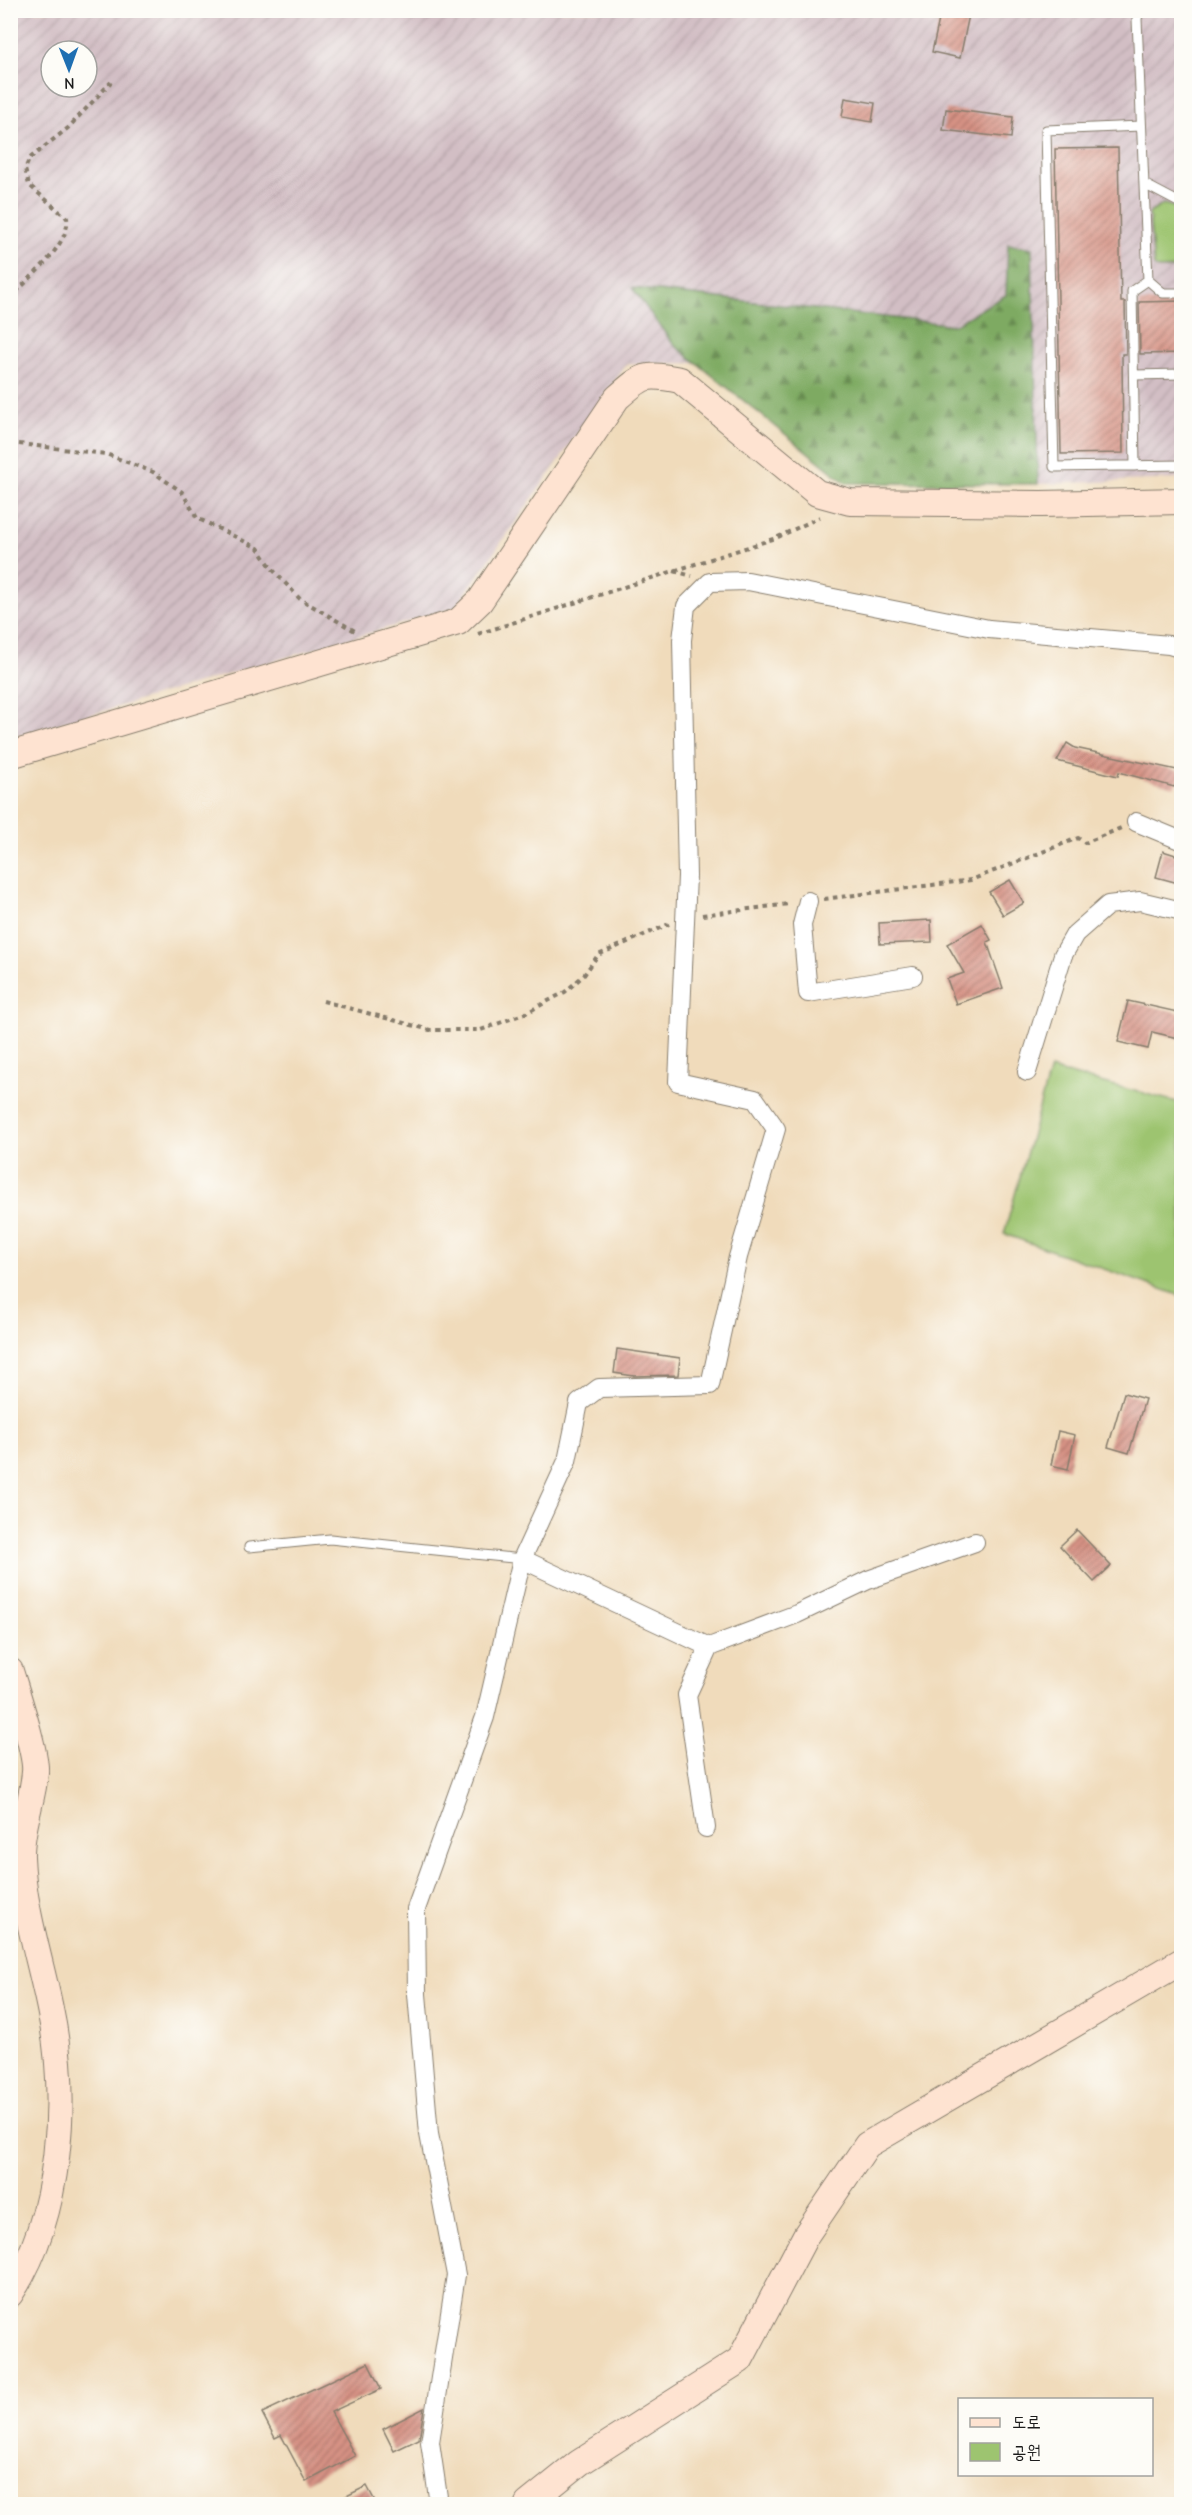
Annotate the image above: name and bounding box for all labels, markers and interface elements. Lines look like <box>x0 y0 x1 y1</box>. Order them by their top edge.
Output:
north arrow <box>39 39 99 99</box>
text: N <box>64 74 75 92</box>
legend <box>958 2398 1153 2476</box>
text: 도로 <box>1012 2412 1041 2433</box>
text: 공원 <box>1012 2442 1041 2463</box>

